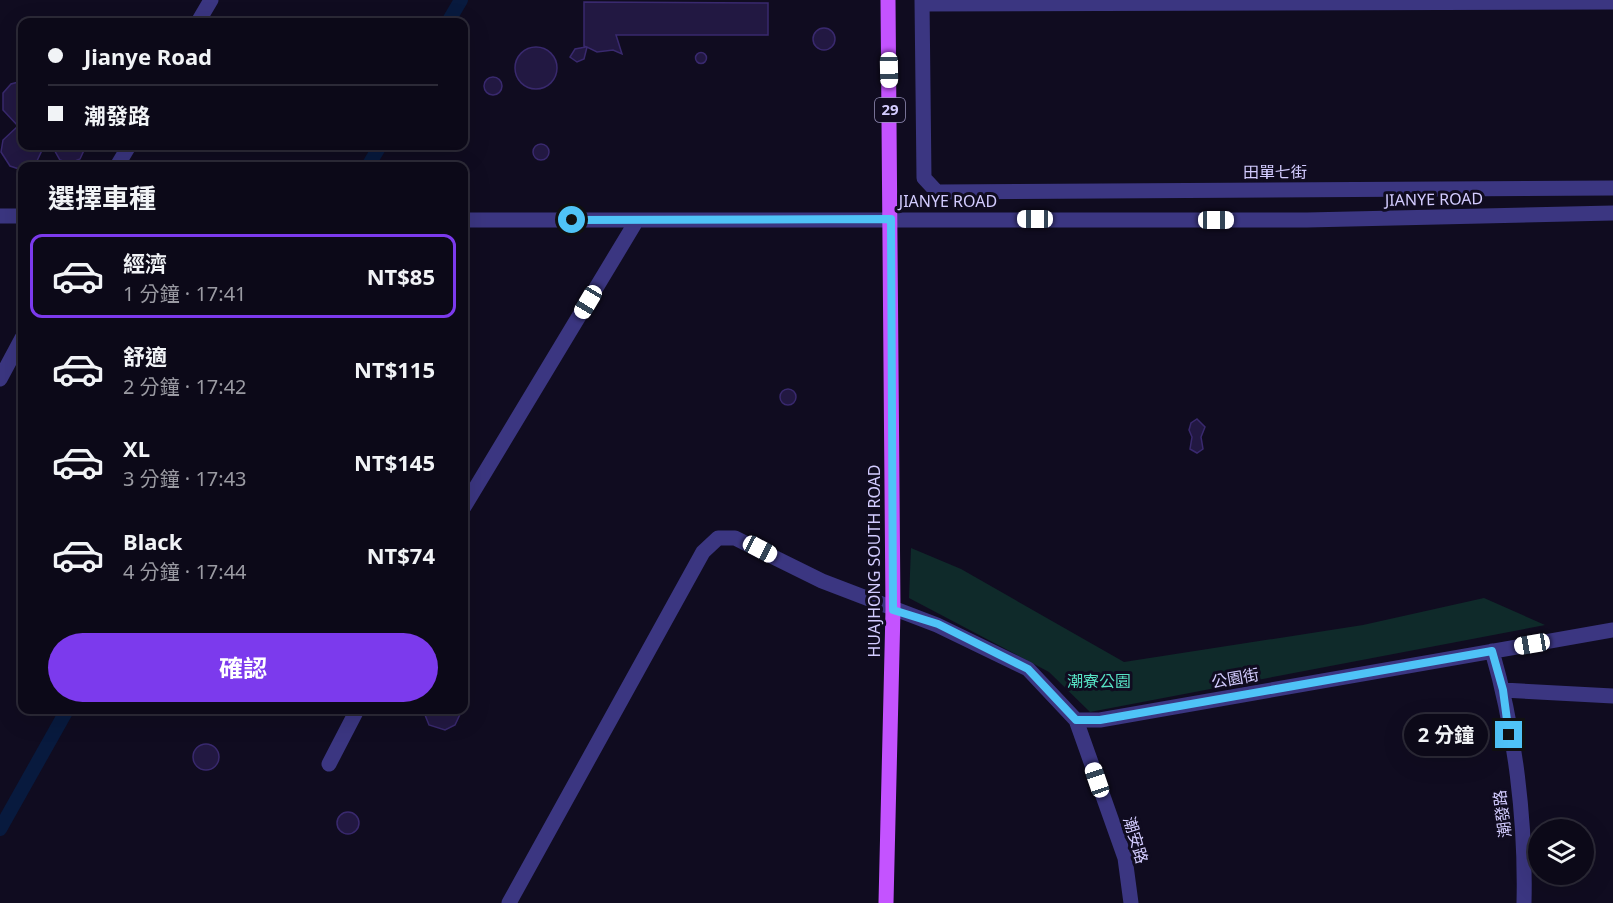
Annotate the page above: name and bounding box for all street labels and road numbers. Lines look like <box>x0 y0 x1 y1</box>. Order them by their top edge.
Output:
road number: 29 <box>875 98 905 122</box>
street label: 田單七街 <box>1243 161 1307 183</box>
street label: JIANYE ROAD <box>1383 187 1483 211</box>
street label: JIANYE ROAD <box>897 190 997 212</box>
street label: HUAJHONG SOUTH ROAD <box>863 464 885 658</box>
street label: 公園街 <box>1209 663 1261 693</box>
street label: 潮發路 <box>1488 789 1516 839</box>
street label: 潮安路 <box>1118 814 1154 866</box>

